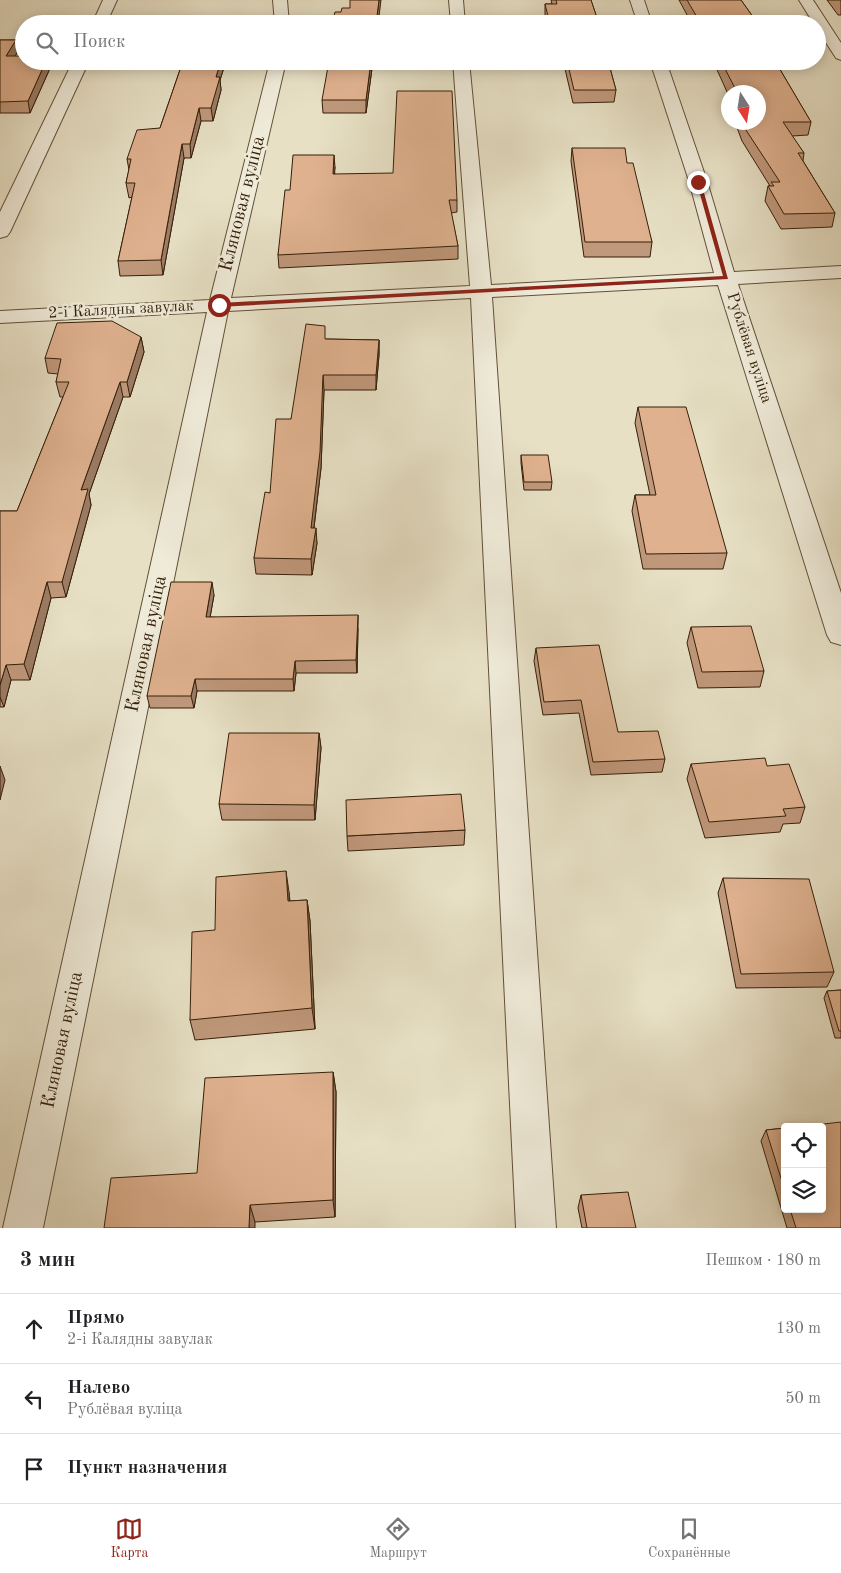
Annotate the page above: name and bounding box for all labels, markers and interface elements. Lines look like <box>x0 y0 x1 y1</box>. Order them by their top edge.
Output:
search box <box>15 15 826 70</box>
icon: search <box>33 29 61 57</box>
text: Поиск <box>73 33 125 52</box>
north arrow <box>721 85 766 130</box>
street label: Кляновая вуліца <box>217 133 269 274</box>
route end <box>687 171 710 194</box>
street label: Рублёвая вуліца <box>724 291 774 405</box>
route start <box>208 294 231 317</box>
street label: 2-і Калядны завулак <box>48 298 194 322</box>
street label: Кляновая вуліца <box>123 573 171 714</box>
street label: Кляновая вуліца <box>39 969 87 1110</box>
map controls <box>781 1123 826 1213</box>
button: locate <box>781 1123 826 1168</box>
button: layers <box>781 1168 826 1213</box>
text: 3 мин <box>20 1250 75 1271</box>
text: Пешком · 180 m <box>705 1253 821 1269</box>
text: Прямо <box>67 1309 125 1328</box>
icon: ahead <box>20 1315 48 1343</box>
text: 130 m <box>776 1321 821 1337</box>
text: 2-і Калядны завулак <box>67 1332 213 1348</box>
text: Налево <box>67 1379 130 1398</box>
icon: left <box>20 1385 48 1413</box>
text: 50 m <box>785 1391 821 1407</box>
text: Рублёвая вуліца <box>67 1402 182 1418</box>
icon: arrive <box>20 1455 48 1483</box>
text: Пункт назначения <box>67 1459 227 1478</box>
tab: Карта <box>111 1515 148 1562</box>
tab: Маршрут <box>369 1515 427 1562</box>
tab: Сохранённые <box>648 1515 730 1562</box>

